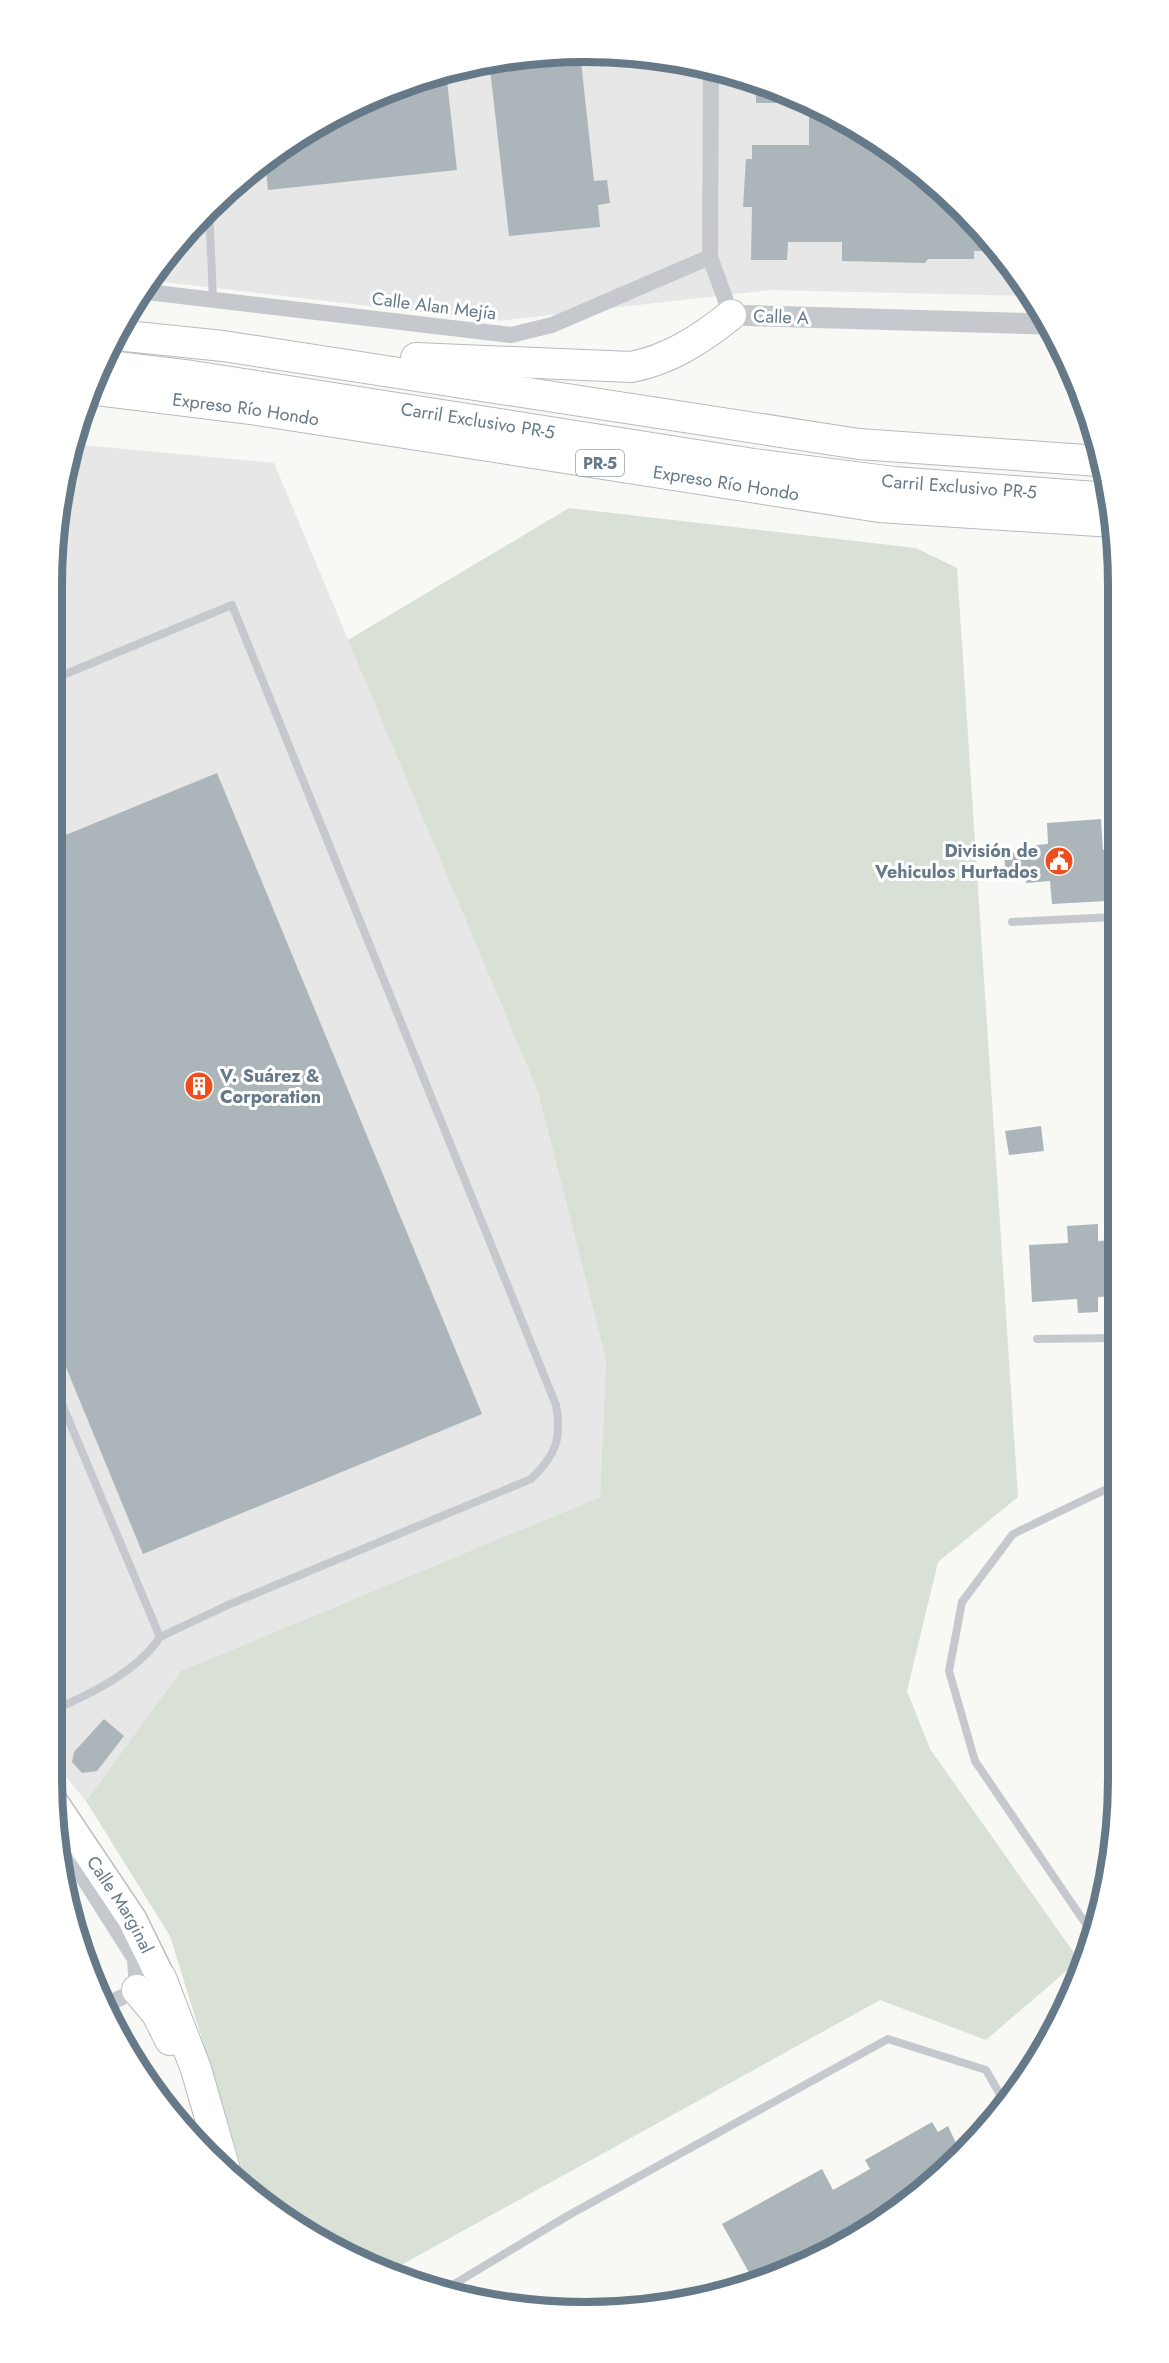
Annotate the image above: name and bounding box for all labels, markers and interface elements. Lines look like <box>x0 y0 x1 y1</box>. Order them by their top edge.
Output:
street label: Calle Alan Mejía <box>370 285 498 327</box>
street label: Calle A <box>753 303 809 331</box>
street label: Expreso Río Hondo <box>171 386 321 432</box>
street label: Carril Exclusivo PR-5 <box>399 396 557 446</box>
road number: PR-5 <box>576 450 624 476</box>
street label: Expreso Río Hondo <box>651 459 801 507</box>
street label: Carril Exclusivo PR-5 <box>880 468 1038 506</box>
place label: División de Vehiculos Hurtados <box>874 838 1038 885</box>
public building icon: División de Vehiculos Hurtados <box>1043 845 1075 877</box>
place label: V. Suárez & Corporation <box>219 1063 321 1110</box>
building icon: V. Suárez & Corporation <box>183 1070 215 1102</box>
street label: Calle Marginal <box>80 1851 160 1958</box>

